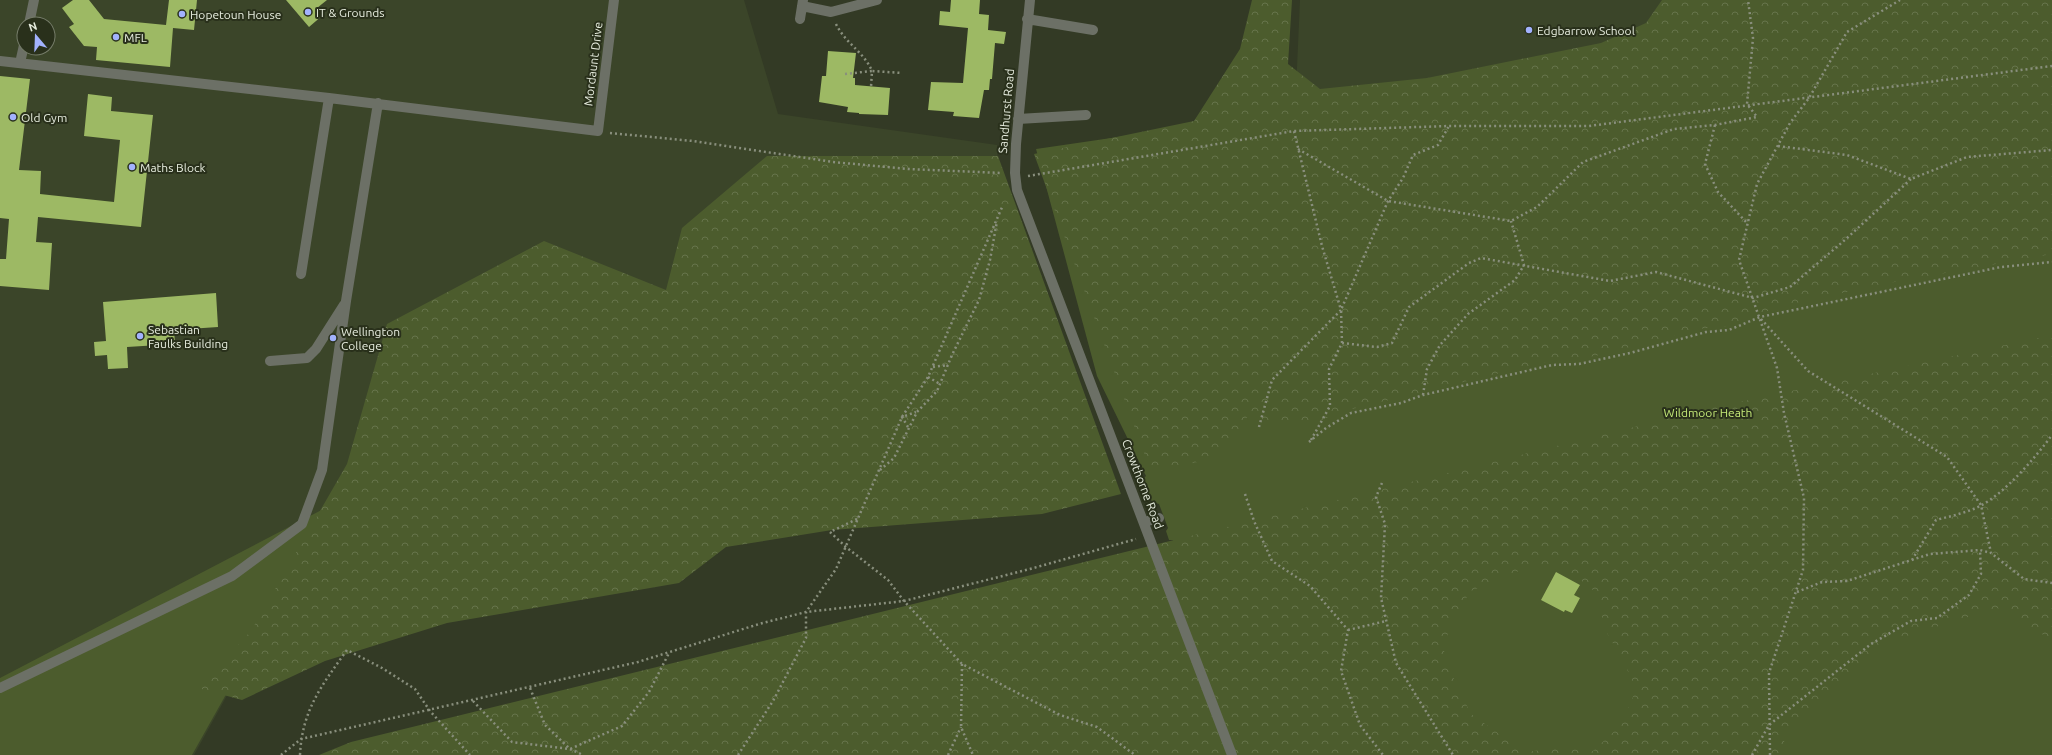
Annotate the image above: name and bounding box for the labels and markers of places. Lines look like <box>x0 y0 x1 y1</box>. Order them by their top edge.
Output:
place label: IT & Grounds <box>316 6 385 19</box>
marker: IT & Grounds <box>303 7 313 17</box>
place label: Hopetoun House <box>190 8 281 21</box>
marker: Hopetoun House <box>177 9 187 19</box>
place label: Edgbarrow School <box>1537 24 1635 37</box>
marker: Edgbarrow School <box>1524 25 1534 35</box>
place label: MFL <box>124 31 147 44</box>
marker: MFL <box>111 32 121 42</box>
place label: Old Gym <box>21 111 67 124</box>
marker: Old Gym <box>8 112 18 122</box>
place label: Maths Block <box>140 161 206 174</box>
marker: Maths Block <box>127 162 137 172</box>
place label: Sebastian Faulks Building <box>148 323 228 350</box>
place label: Wellington College <box>341 325 400 352</box>
marker: Sebastian Faulks Building <box>135 331 145 341</box>
marker: Wellington College <box>328 333 338 343</box>

